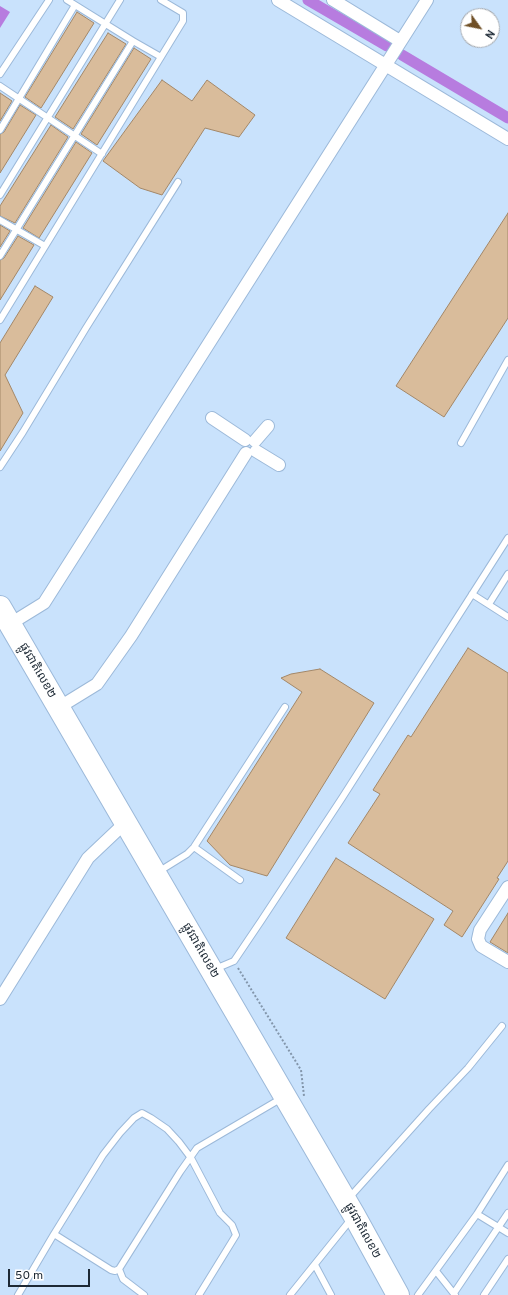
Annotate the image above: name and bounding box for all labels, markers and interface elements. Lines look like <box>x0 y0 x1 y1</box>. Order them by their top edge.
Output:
north arrow <box>460 8 500 48</box>
text: N <box>481 27 497 41</box>
street label: ផ្លូវជាតិលេខ២ <box>15 641 59 701</box>
street label: ផ្លូវជាតិលេខ២ <box>178 921 222 981</box>
street label: ផ្លូវជាតិលេខ២ <box>341 1201 383 1261</box>
scale bar <box>10 1261 92 1287</box>
text: 50 m <box>15 1268 43 1284</box>

